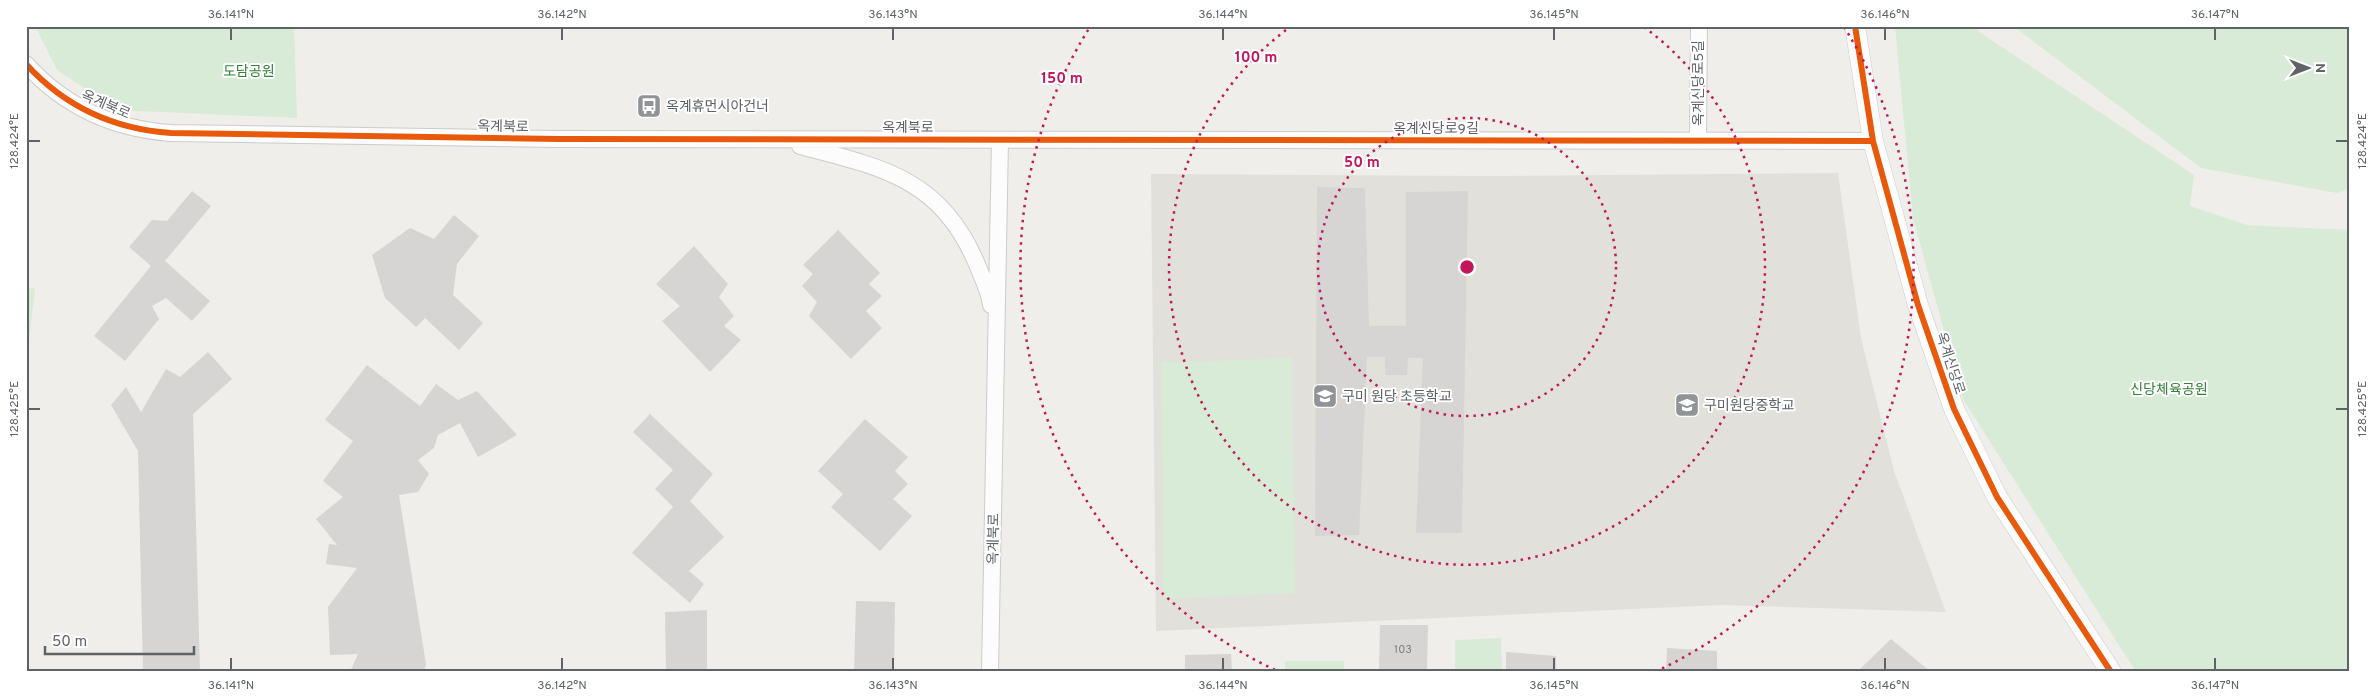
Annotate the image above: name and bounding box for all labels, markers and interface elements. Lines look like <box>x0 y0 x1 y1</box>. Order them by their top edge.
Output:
text: 36.141°N <box>208 7 254 23</box>
text: 36.142°N <box>537 7 587 23</box>
text: 36.143°N <box>868 7 918 23</box>
text: 36.144°N <box>1198 7 1248 23</box>
text: 36.145°N <box>1529 7 1579 23</box>
text: 36.146°N <box>1860 7 1910 23</box>
text: 36.147°N <box>2191 7 2239 23</box>
street label: 옥계신당로5길 <box>1691 40 1708 126</box>
north arrow <box>2284 42 2334 92</box>
text: 100 m <box>1235 49 1277 68</box>
text: N <box>2311 63 2328 73</box>
park label: 도담공원 <box>223 64 275 81</box>
text: 150 m <box>1041 70 1083 89</box>
street label: 옥계북로 <box>78 87 133 123</box>
bus stop icon: 옥계휴먼시아건너 <box>636 93 662 119</box>
place label: 옥계휴먼시아건너 <box>666 99 769 116</box>
text: 128.424°E <box>7 113 23 169</box>
text: 128.424°E <box>2355 113 2371 169</box>
street label: 옥계북로 <box>477 119 529 136</box>
street label: 옥계북로 <box>882 120 934 137</box>
street label: 옥계신당로9길 <box>1393 121 1479 138</box>
text: 50 m <box>1344 154 1380 173</box>
centre of rings <box>1458 258 1476 276</box>
street label: 옥계신당로 <box>1932 330 1968 397</box>
text: 128.425°E <box>7 381 23 437</box>
text: 128.425°E <box>2355 381 2371 437</box>
park label: 신당체육공원 <box>2130 382 2208 399</box>
school or university icon: 구미 원당 초등학교 <box>1312 383 1338 409</box>
place label: 구미 원당 초등학교 <box>1342 388 1452 406</box>
school or university icon: 구미원당중학교 <box>1674 392 1700 418</box>
place label: 구미원당중학교 <box>1704 397 1794 415</box>
street label: 옥계북로 <box>986 513 1003 565</box>
scale bar <box>45 623 194 655</box>
text: 50 m <box>52 633 87 652</box>
house number: 103 <box>1394 643 1412 657</box>
text: 36.141°N <box>208 678 254 694</box>
text: 36.142°N <box>537 678 587 694</box>
text: 36.143°N <box>868 678 918 694</box>
text: 36.144°N <box>1198 678 1248 694</box>
text: 36.145°N <box>1529 678 1579 694</box>
text: 36.146°N <box>1860 678 1910 694</box>
text: 36.147°N <box>2191 678 2239 694</box>

